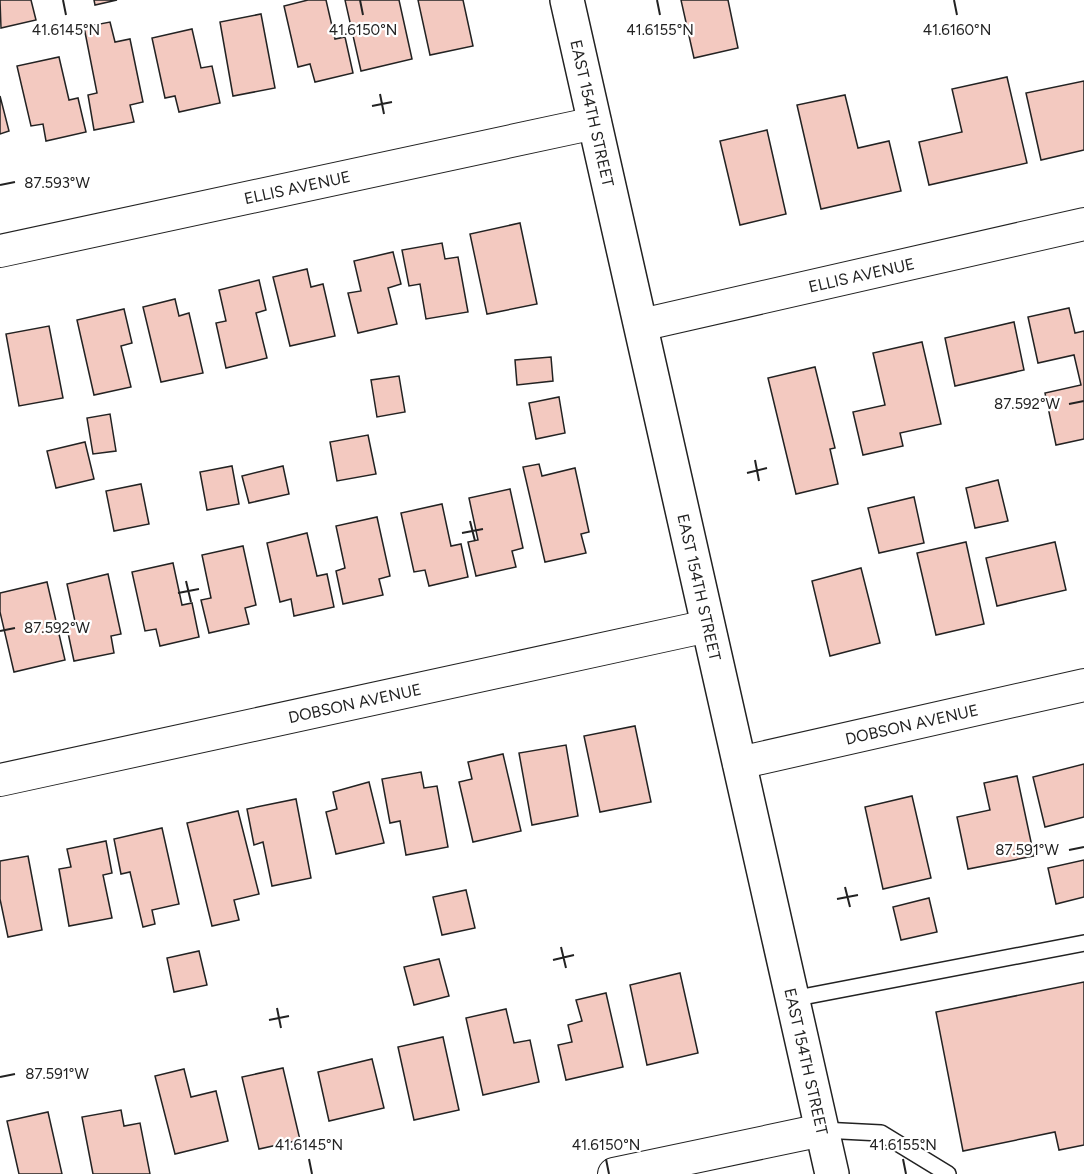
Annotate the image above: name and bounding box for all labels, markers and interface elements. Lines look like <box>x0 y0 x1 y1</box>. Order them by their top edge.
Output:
text: 41.6145°N <box>32 21 100 39</box>
text: 41.6150°N <box>329 21 397 39</box>
text: 41.6155°N <box>626 21 694 39</box>
text: 41.6160°N <box>923 21 991 39</box>
street label: EAST 154TH STREET <box>566 38 618 189</box>
street label: ELLIS AVENUE <box>242 167 352 208</box>
text: 87.593°W <box>24 174 90 192</box>
street label: ELLIS AVENUE <box>807 254 916 297</box>
text: 87.592°W <box>994 395 1061 413</box>
street label: EAST 154TH STREET <box>673 512 725 663</box>
text: 87.592°W <box>24 619 91 637</box>
street label: DOBSON AVENUE <box>286 680 423 727</box>
street label: DOBSON AVENUE <box>843 700 980 749</box>
text: 87.591°W <box>995 841 1059 859</box>
street label: EAST 154TH STREET <box>780 986 832 1137</box>
text: 87.591°W <box>25 1065 89 1083</box>
text: 41.6145°N <box>275 1136 343 1154</box>
text: 41.6150°N <box>572 1136 640 1154</box>
text: 41.6155°N <box>869 1136 937 1154</box>

